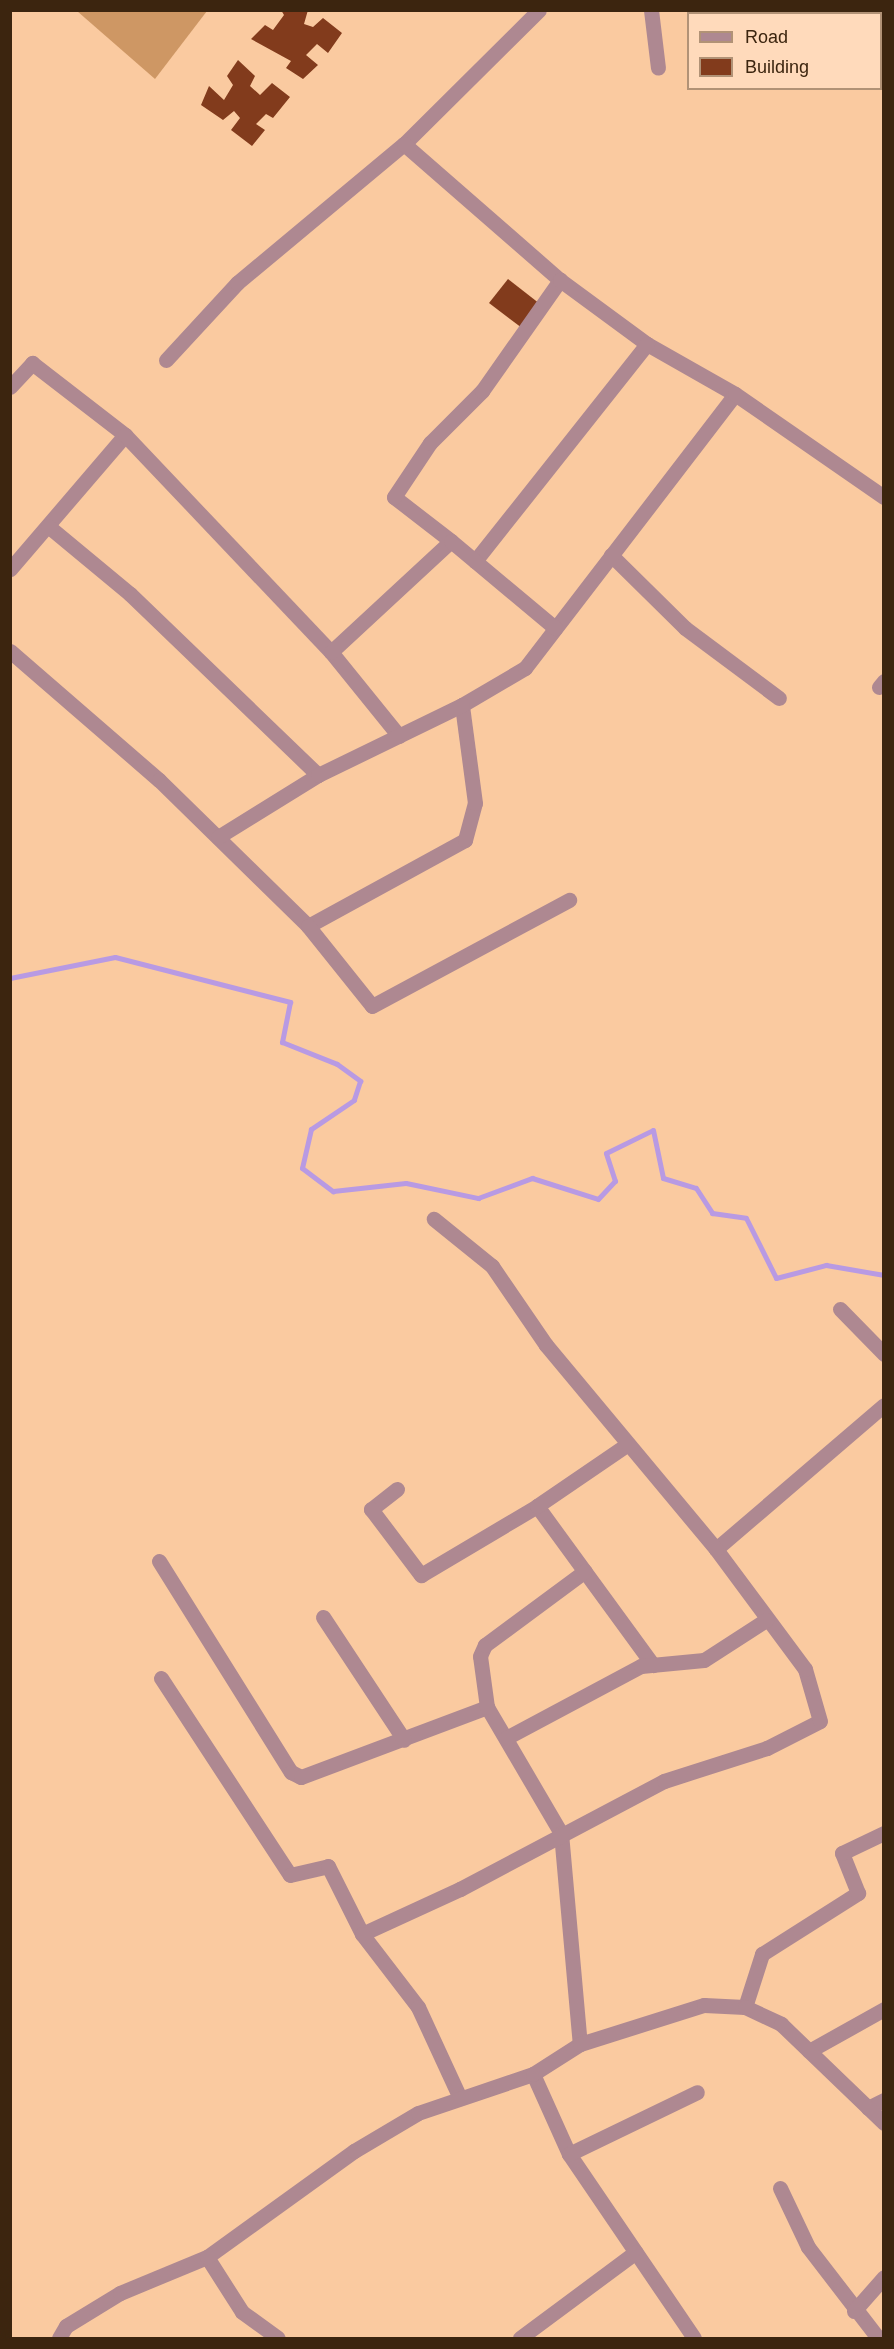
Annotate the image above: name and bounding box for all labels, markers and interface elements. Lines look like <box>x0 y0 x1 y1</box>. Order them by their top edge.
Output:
legend <box>687 12 882 90</box>
text: Road <box>745 27 788 47</box>
text: Building <box>745 57 809 77</box>

